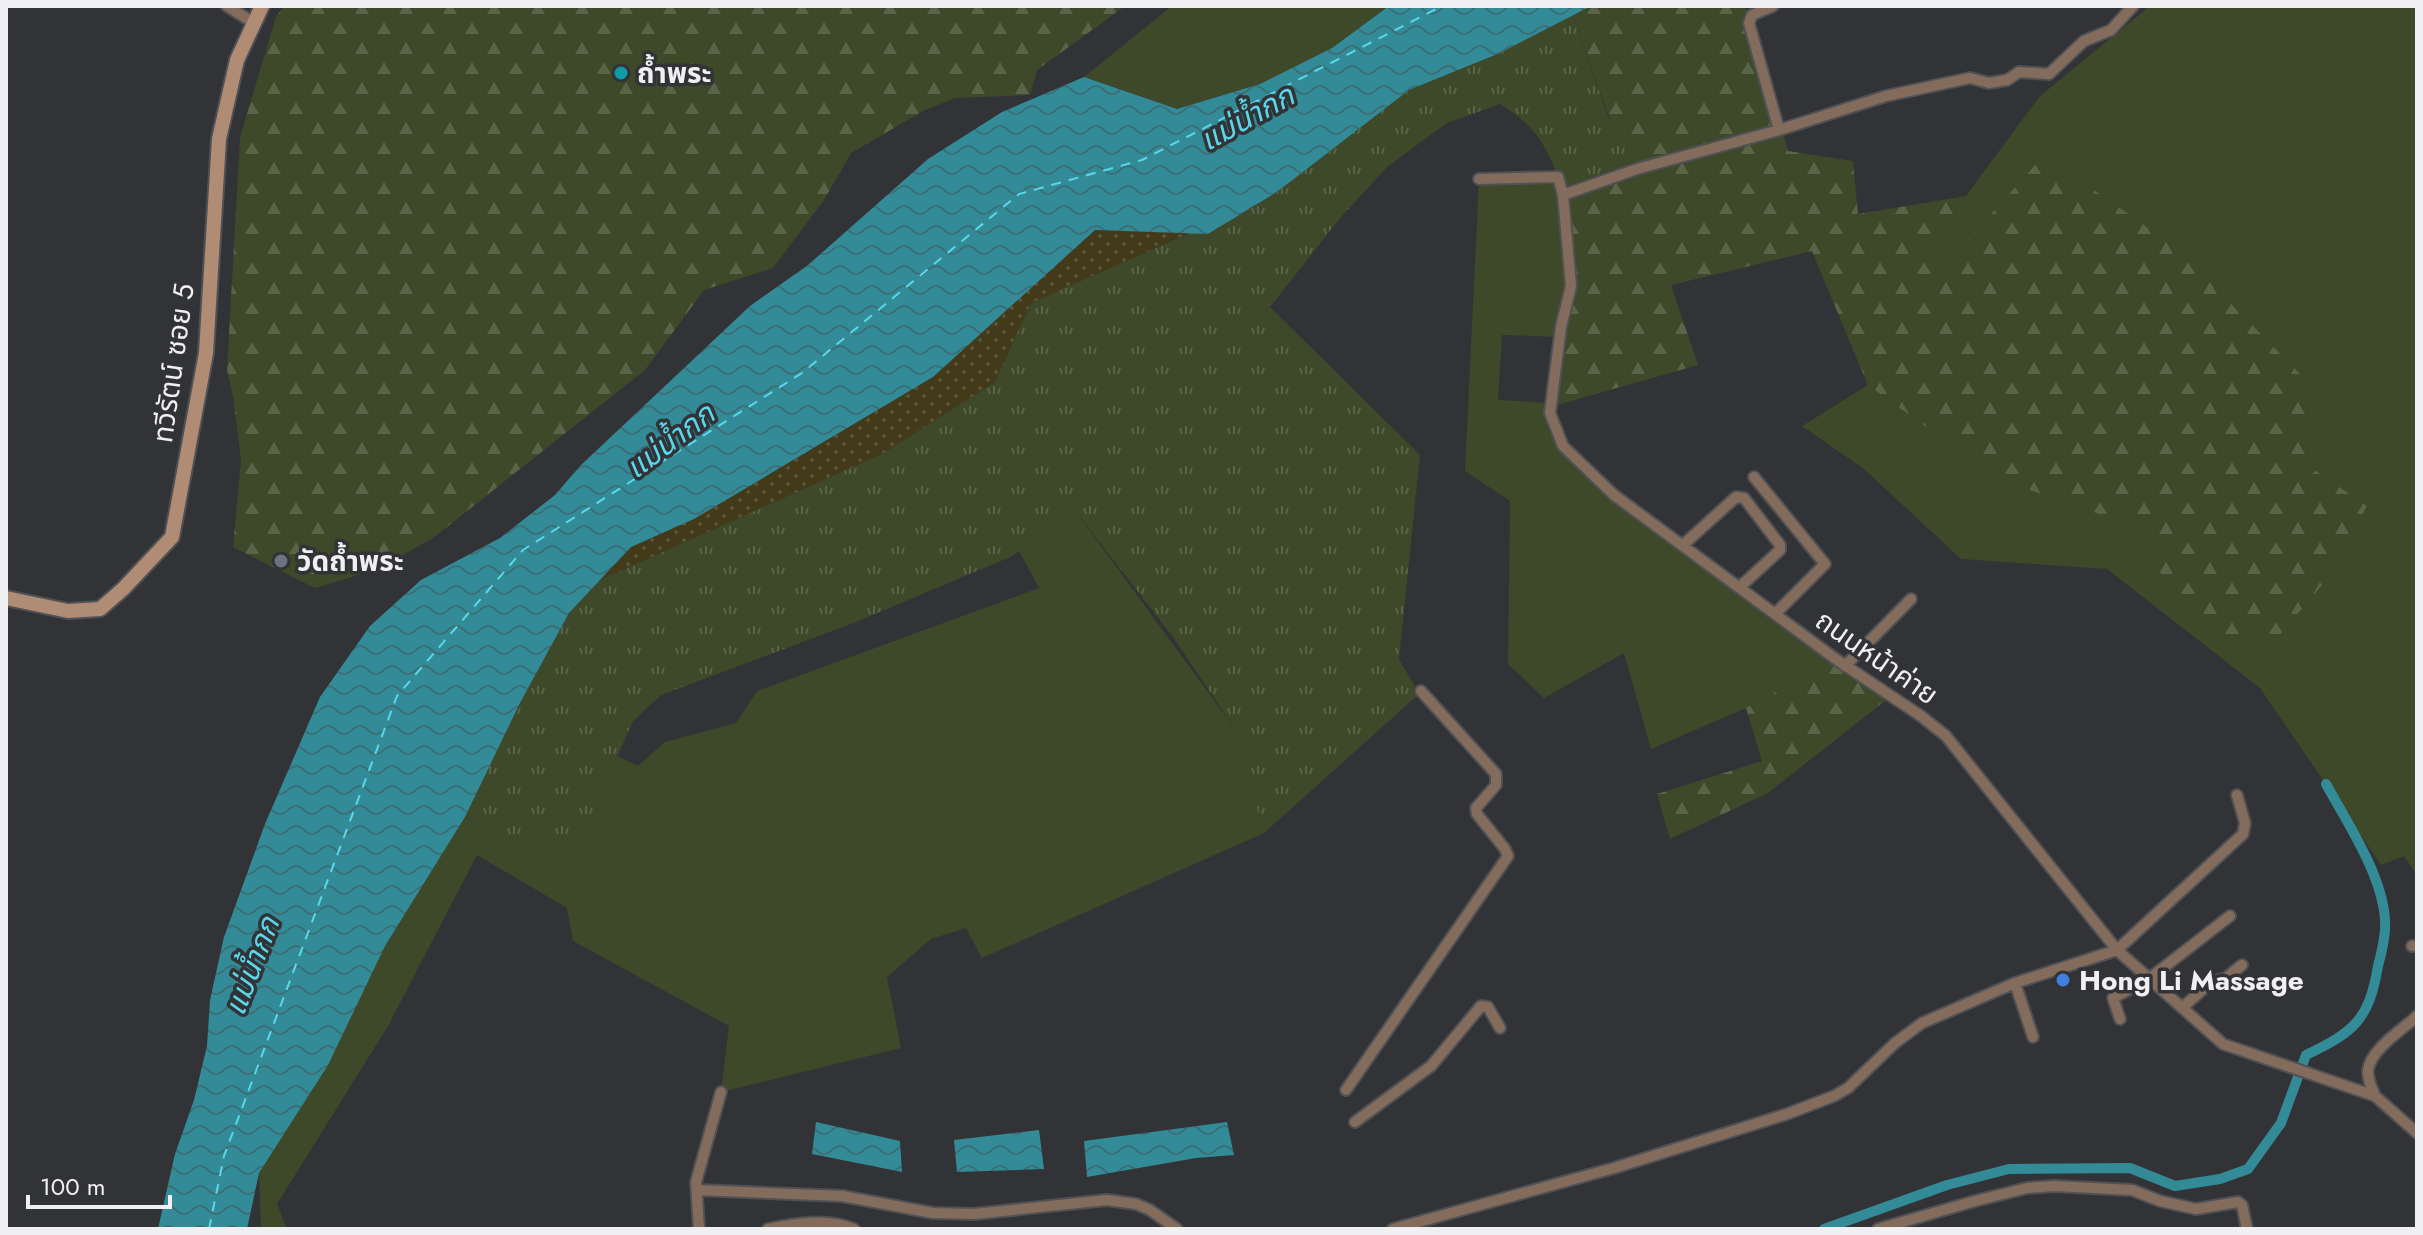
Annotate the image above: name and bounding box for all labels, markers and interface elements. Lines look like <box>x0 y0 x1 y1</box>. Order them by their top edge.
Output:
place label: ถ้ำพระ <box>637 53 712 94</box>
marker: ถ้ำพระ <box>612 64 630 82</box>
water label: แม่น้ำกก <box>1192 74 1303 161</box>
street label: ทวีรัตน์ ซอย 5 <box>142 281 205 445</box>
water label: แม่น้ำกก <box>616 392 724 488</box>
place label: วัดถ้ำพระ <box>297 541 404 582</box>
marker: วัดถ้ำพระ <box>272 552 290 570</box>
street label: ถนนหน้าค่าย <box>1807 600 1946 715</box>
water label: แม่น้ำกก <box>213 910 290 1021</box>
place label: Hong Li Massage <box>2079 960 2304 1001</box>
marker: Hong Li Massage <box>2054 971 2072 989</box>
scale bar <box>28 1159 170 1209</box>
text: 100 m <box>40 1169 106 1204</box>

